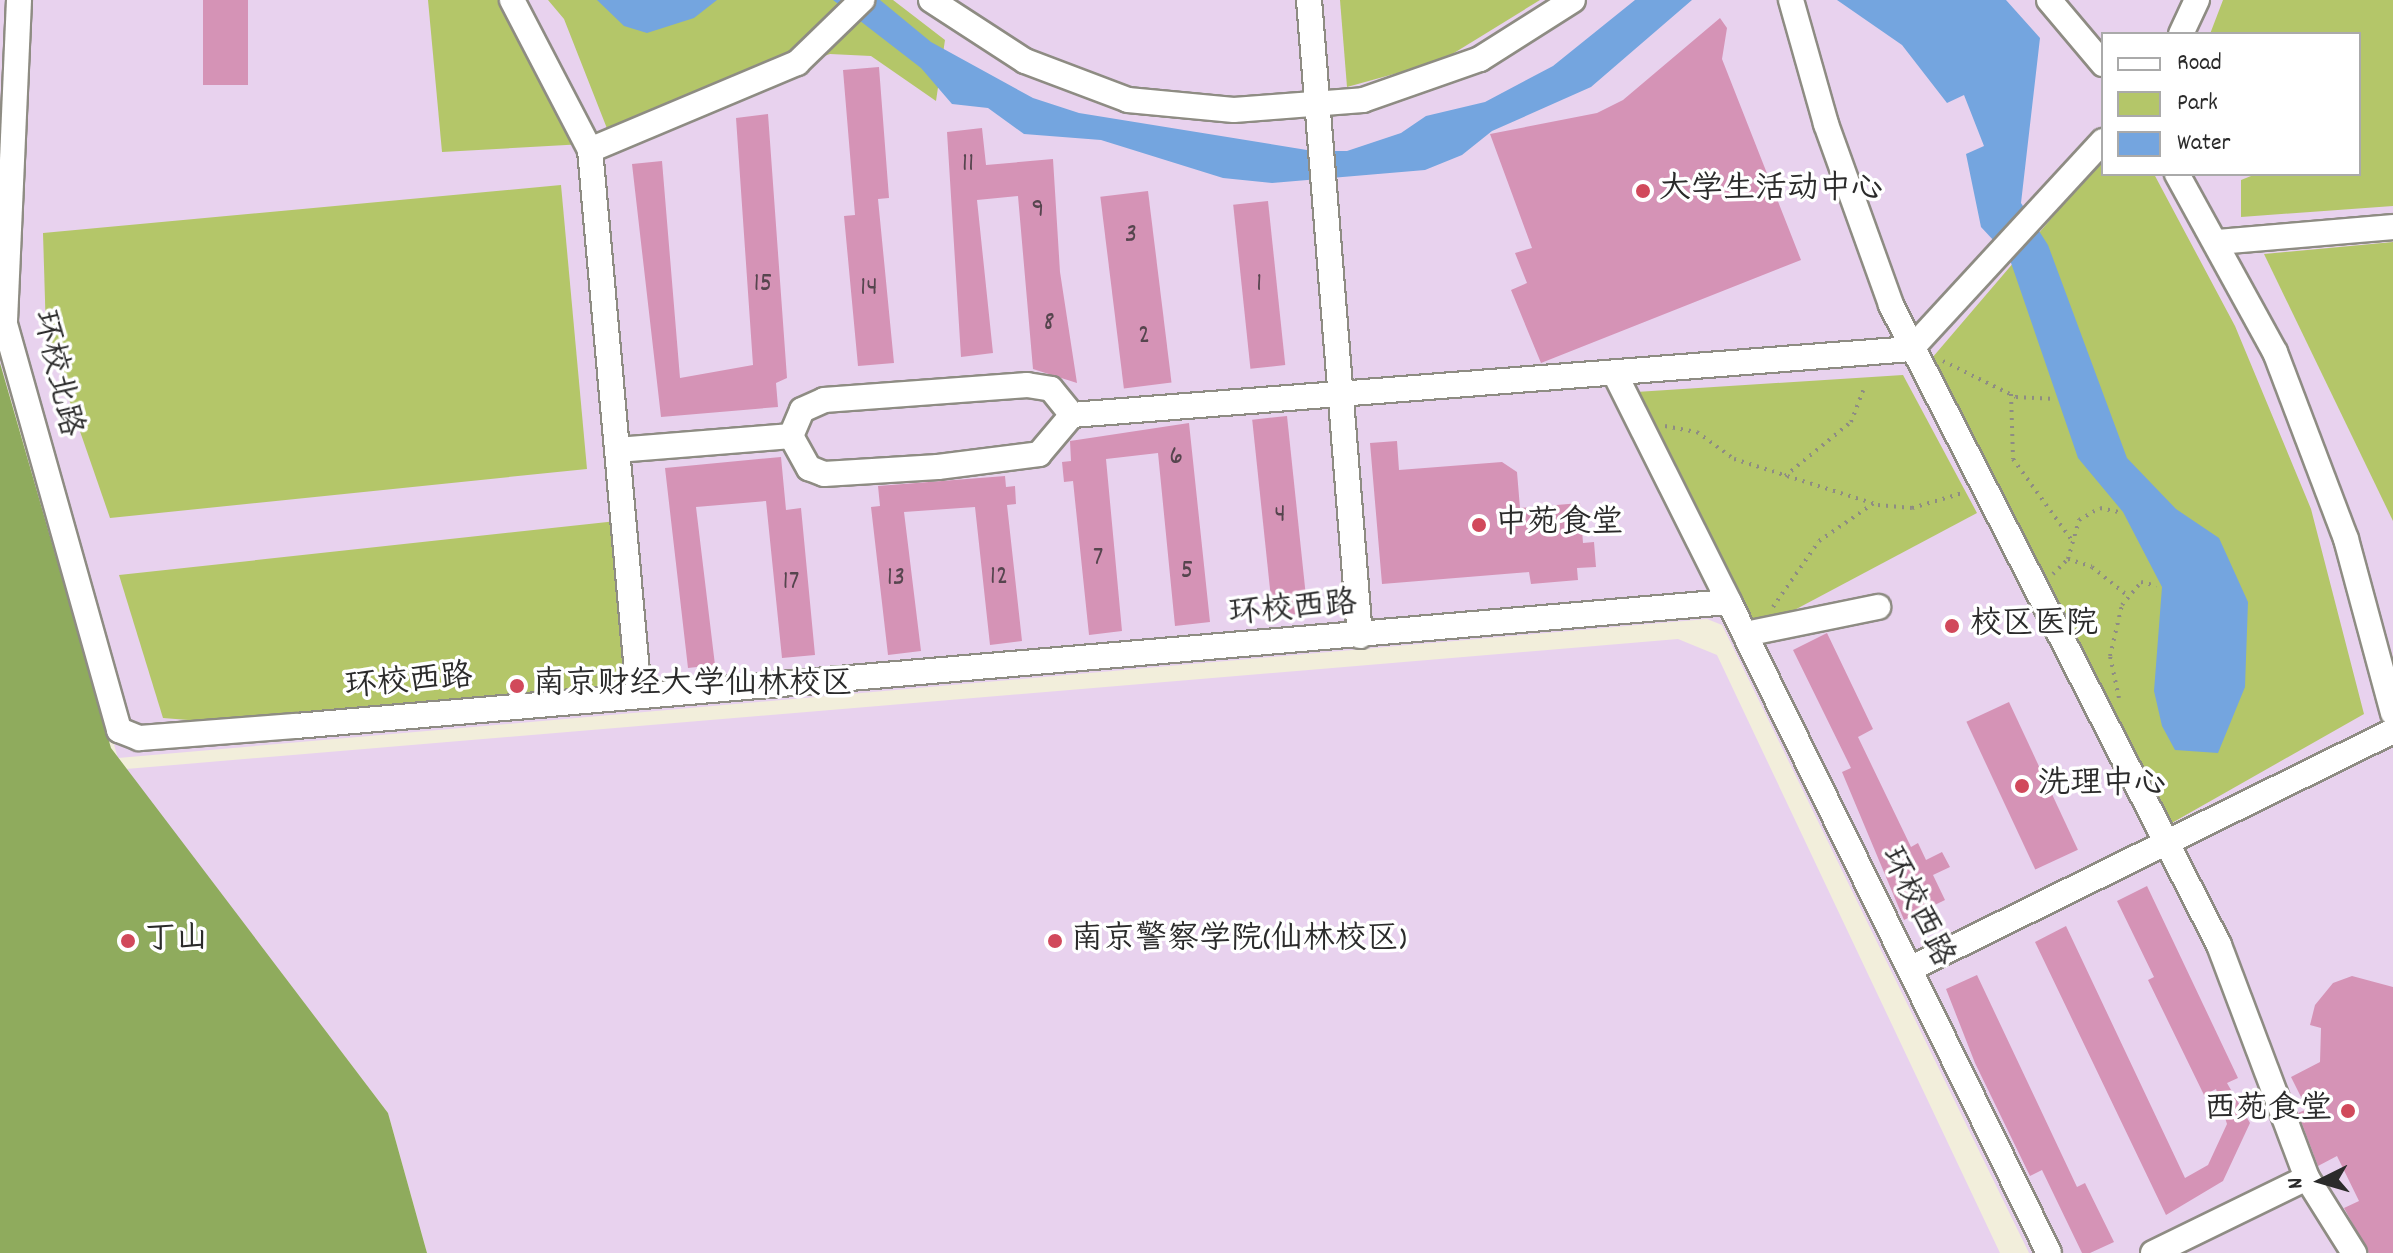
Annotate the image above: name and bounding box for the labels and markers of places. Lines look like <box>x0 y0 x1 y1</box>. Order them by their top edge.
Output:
place label: 大学生活动中心 <box>1659 172 1883 210</box>
marker: 大学生活动中心 <box>1634 182 1652 200</box>
place label: 中苑食堂 <box>1495 506 1623 544</box>
marker: 中苑食堂 <box>1470 516 1488 534</box>
place label: 校区医院 <box>1970 607 2098 645</box>
marker: 校区医院 <box>1941 615 1963 637</box>
place label: 南京财经大学仙林校区 <box>533 667 853 705</box>
marker: 南京财经大学仙林校区 <box>508 677 526 695</box>
place label: 洗理中心 <box>2038 767 2166 805</box>
marker: 洗理中心 <box>2013 777 2031 795</box>
place label: 丁山 <box>144 922 208 960</box>
place label: 南京警察学院(仙林校区) <box>1071 922 1407 960</box>
marker: 丁山 <box>119 932 137 950</box>
marker: 南京警察学院(仙林校区) <box>1046 932 1064 950</box>
place label: 西苑食堂 <box>2204 1092 2332 1130</box>
marker: 西苑食堂 <box>2339 1102 2357 1120</box>

